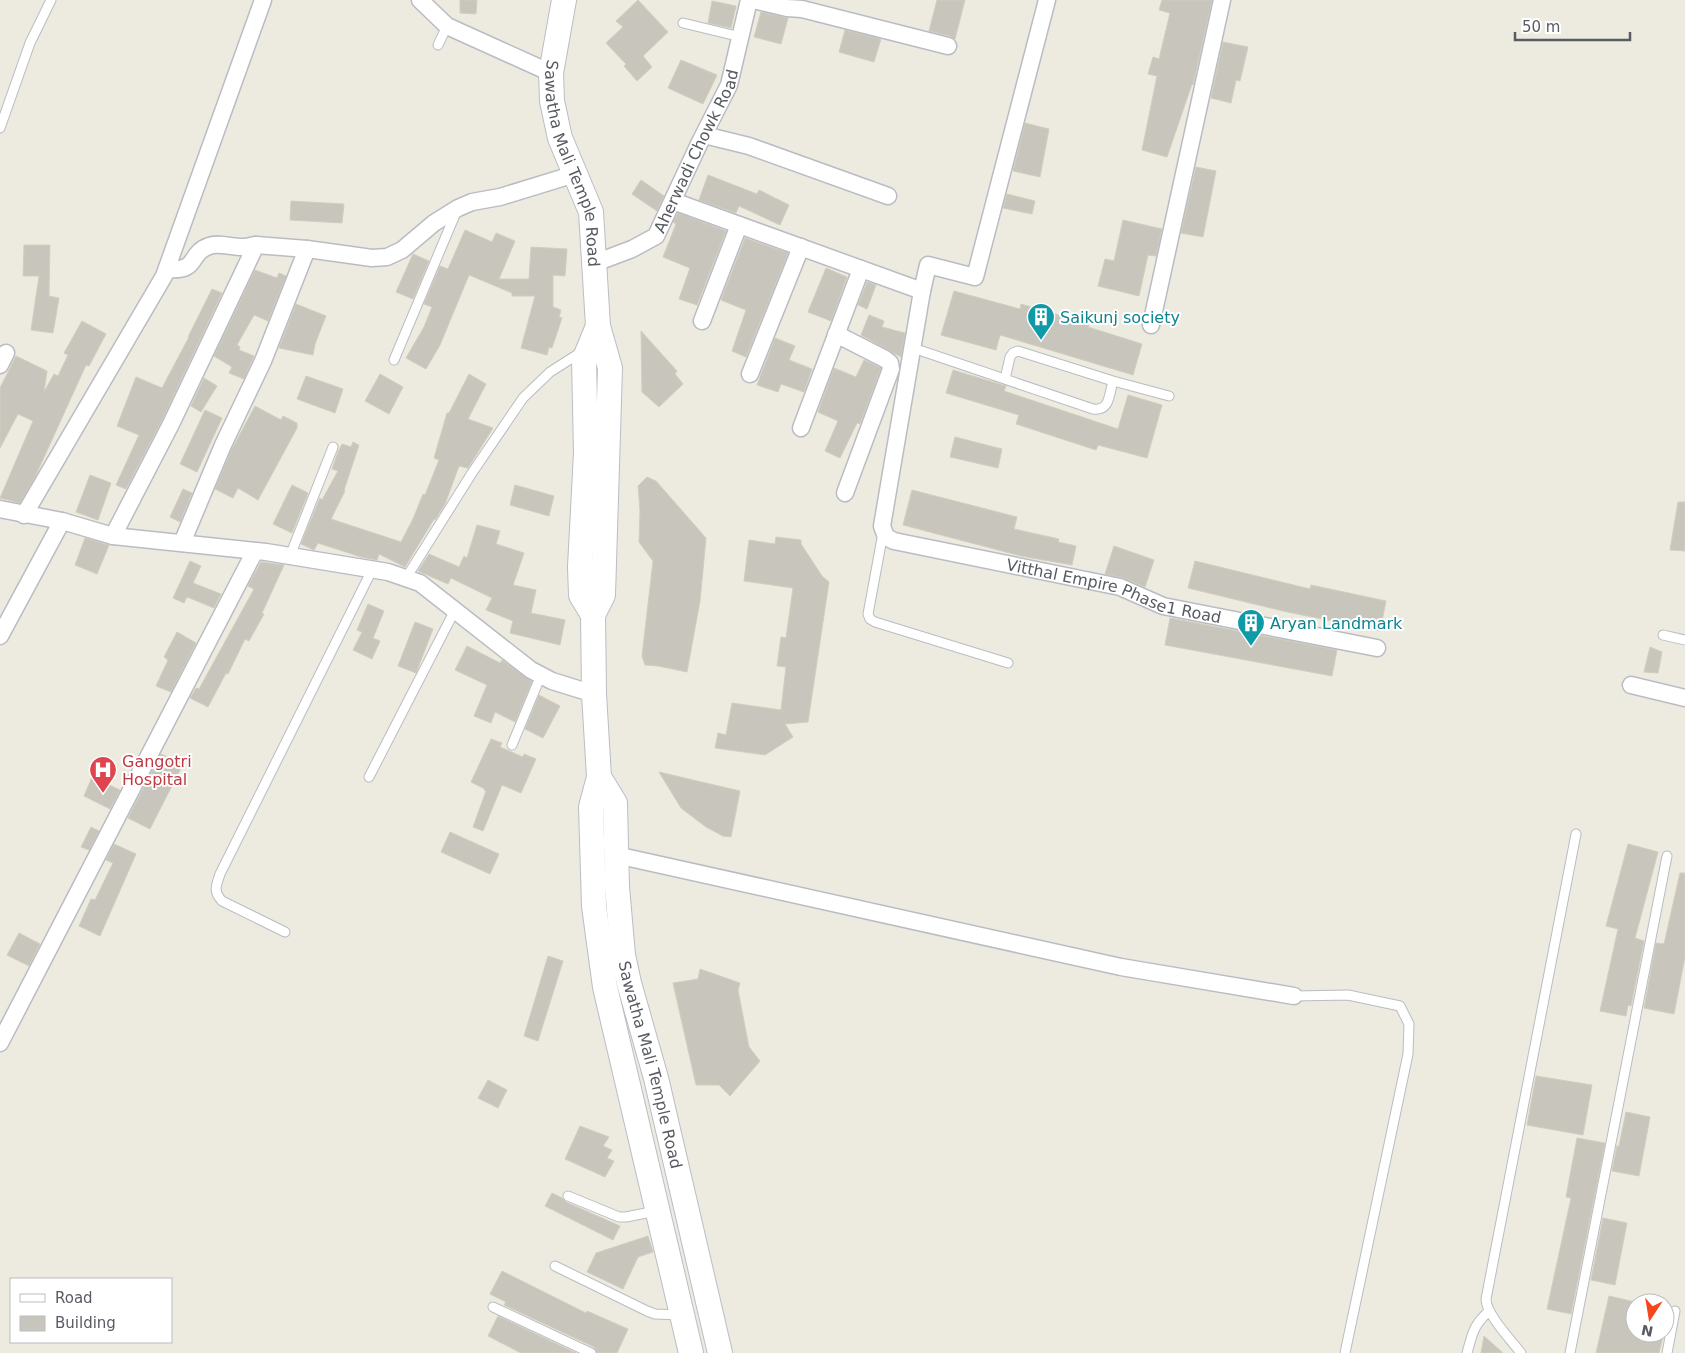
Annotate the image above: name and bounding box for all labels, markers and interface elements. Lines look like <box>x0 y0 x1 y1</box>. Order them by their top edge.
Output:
scale bar <box>1515 10 1630 42</box>
text: 50 m <box>1522 18 1560 36</box>
street label: Sawatha Mali Temple Road <box>541 58 604 267</box>
street label: Aherwadi Chowk Road <box>649 67 742 236</box>
building icon: Saikunj society <box>1026 302 1056 341</box>
place label: Saikunj society <box>1060 308 1180 327</box>
street label: Vitthal Empire Phase1 Road <box>1005 555 1223 627</box>
building icon: Aryan Landmark <box>1236 608 1266 647</box>
place label: Aryan Landmark <box>1270 614 1403 633</box>
place label: Gangotri Hospital <box>122 752 192 789</box>
hospital icon: Gangotri Hospital <box>88 755 118 794</box>
street label: Sawatha Mali Temple Road <box>615 959 686 1171</box>
legend <box>10 1278 172 1343</box>
text: Road <box>55 1289 93 1307</box>
north arrow <box>1625 1293 1675 1343</box>
text: Building <box>55 1314 116 1332</box>
text: N <box>1640 1322 1655 1340</box>

